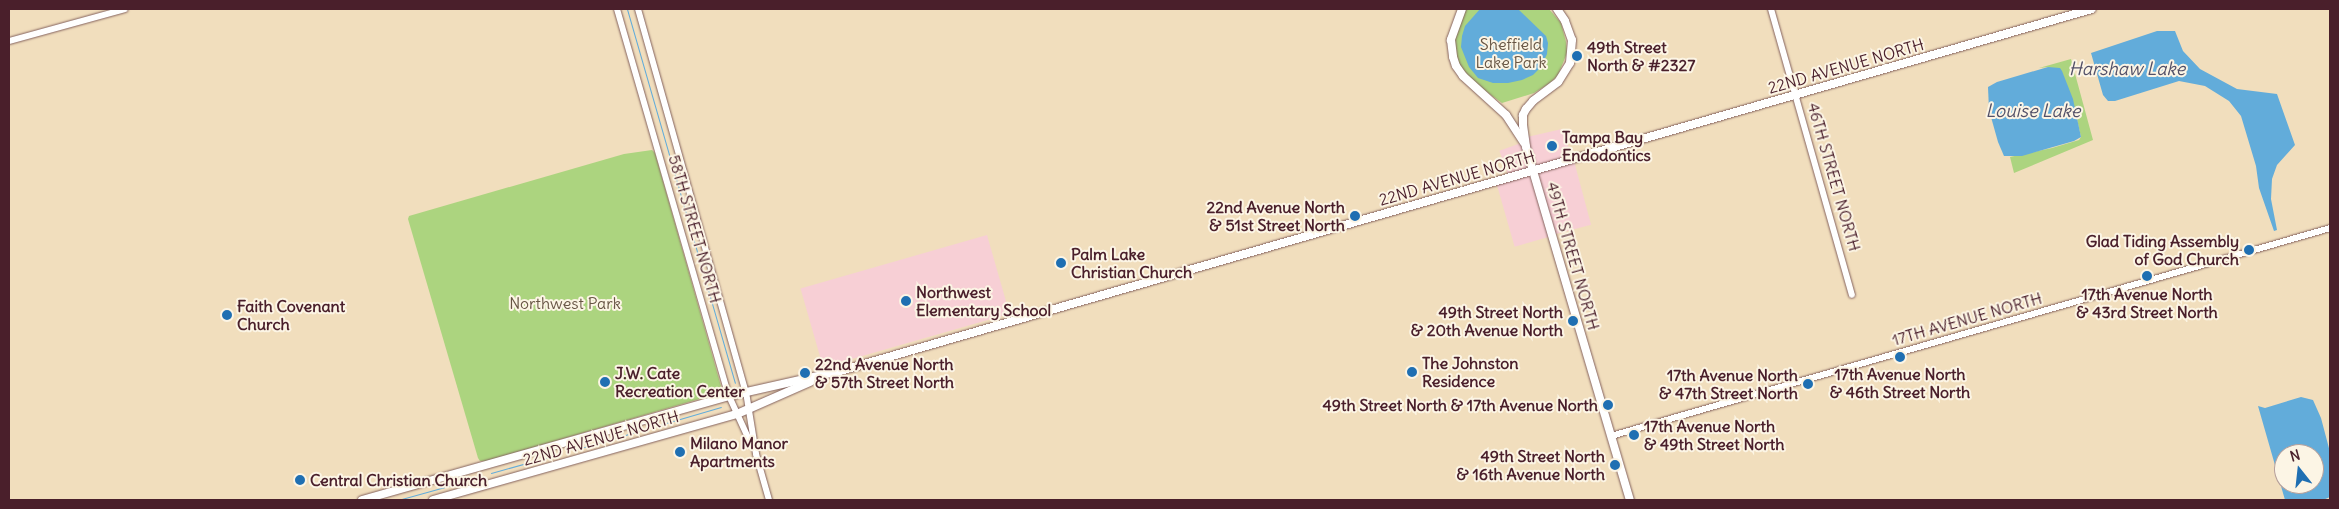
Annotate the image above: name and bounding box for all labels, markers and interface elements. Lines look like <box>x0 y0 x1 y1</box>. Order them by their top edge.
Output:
park label: Sheffield Lake Park <box>1475 34 1547 72</box>
street label: 22ND AVENUE NORTH <box>1766 35 1926 97</box>
place label: 49th Street North & #2327 <box>1587 37 1695 75</box>
marker: 49th Street North & #2327 <box>1571 50 1583 62</box>
water label: Harshaw Lake <box>2069 58 2185 80</box>
water label: Louise Lake <box>1985 100 2081 122</box>
street label: 46TH STREET NORTH <box>1804 101 1864 253</box>
place label: Tampa Bay Endodontics <box>1562 127 1651 165</box>
marker: Tampa Bay Endodontics <box>1546 140 1558 152</box>
street label: 22ND AVENUE NORTH <box>1377 147 1537 209</box>
street label: 58TH STREET NORTH <box>665 153 725 305</box>
street label: 49TH STREET NORTH <box>1543 180 1603 332</box>
place label: 22nd Avenue North & 51st Street North <box>1206 197 1345 235</box>
marker: 22nd Avenue North & 51st Street North <box>1349 210 1361 222</box>
place label: Glad Tiding Assembly of God Church <box>2086 231 2239 269</box>
place label: Palm Lake Christian Church <box>1071 244 1192 282</box>
marker: Glad Tiding Assembly of God Church <box>2243 244 2255 256</box>
marker: Palm Lake Christian Church <box>1055 257 1067 269</box>
marker: 17th Avenue North & 43rd Street North <box>2141 270 2153 282</box>
place label: Northwest Elementary School <box>916 282 1051 320</box>
place label: 17th Avenue North & 43rd Street North <box>2076 284 2218 322</box>
street label: 17TH AVENUE NORTH <box>1890 288 2044 350</box>
park label: Northwest Park <box>509 293 621 313</box>
marker: Northwest Elementary School <box>900 295 912 307</box>
place label: Faith Covenant Church <box>237 296 345 334</box>
place label: 49th Street North & 20th Avenue North <box>1411 302 1563 340</box>
marker: Faith Covenant Church <box>221 309 233 321</box>
marker: 49th Street North & 20th Avenue North <box>1567 315 1579 327</box>
marker: 17th Avenue North & 46th Street North <box>1894 351 1906 363</box>
place label: The Johnston Residence <box>1422 353 1519 391</box>
place label: 22nd Avenue North & 57th Street North <box>815 354 954 392</box>
place label: J.W. Cate Recreation Center <box>615 363 745 401</box>
place label: 17th Avenue North & 46th Street North <box>1830 364 1970 402</box>
place label: 17th Avenue North & 47th Street North <box>1659 365 1798 403</box>
marker: The Johnston Residence <box>1406 366 1418 378</box>
marker: 22nd Avenue North & 57th Street North <box>799 367 811 379</box>
marker: J.W. Cate Recreation Center <box>599 376 611 388</box>
marker: 17th Avenue North & 47th Street North <box>1802 378 1814 390</box>
place label: 49th Street North & 17th Avenue North <box>1323 395 1598 415</box>
marker: 49th Street North & 17th Avenue North <box>1602 399 1614 411</box>
street label: 22ND AVENUE NORTH <box>521 407 681 469</box>
place label: 17th Avenue North & 49th Street North <box>1644 416 1784 454</box>
marker: 17th Avenue North & 49th Street North <box>1628 429 1640 441</box>
place label: Milano Manor Apartments <box>690 433 788 471</box>
north arrow <box>2274 444 2324 494</box>
marker: Milano Manor Apartments <box>674 446 686 458</box>
place label: 49th Street North & 16th Avenue North <box>1456 446 1605 484</box>
text: N <box>2288 446 2302 466</box>
marker: 49th Street North & 16th Avenue North <box>1609 459 1621 471</box>
place label: Central Christian Church <box>310 470 487 490</box>
marker: Central Christian Church <box>294 474 306 486</box>

